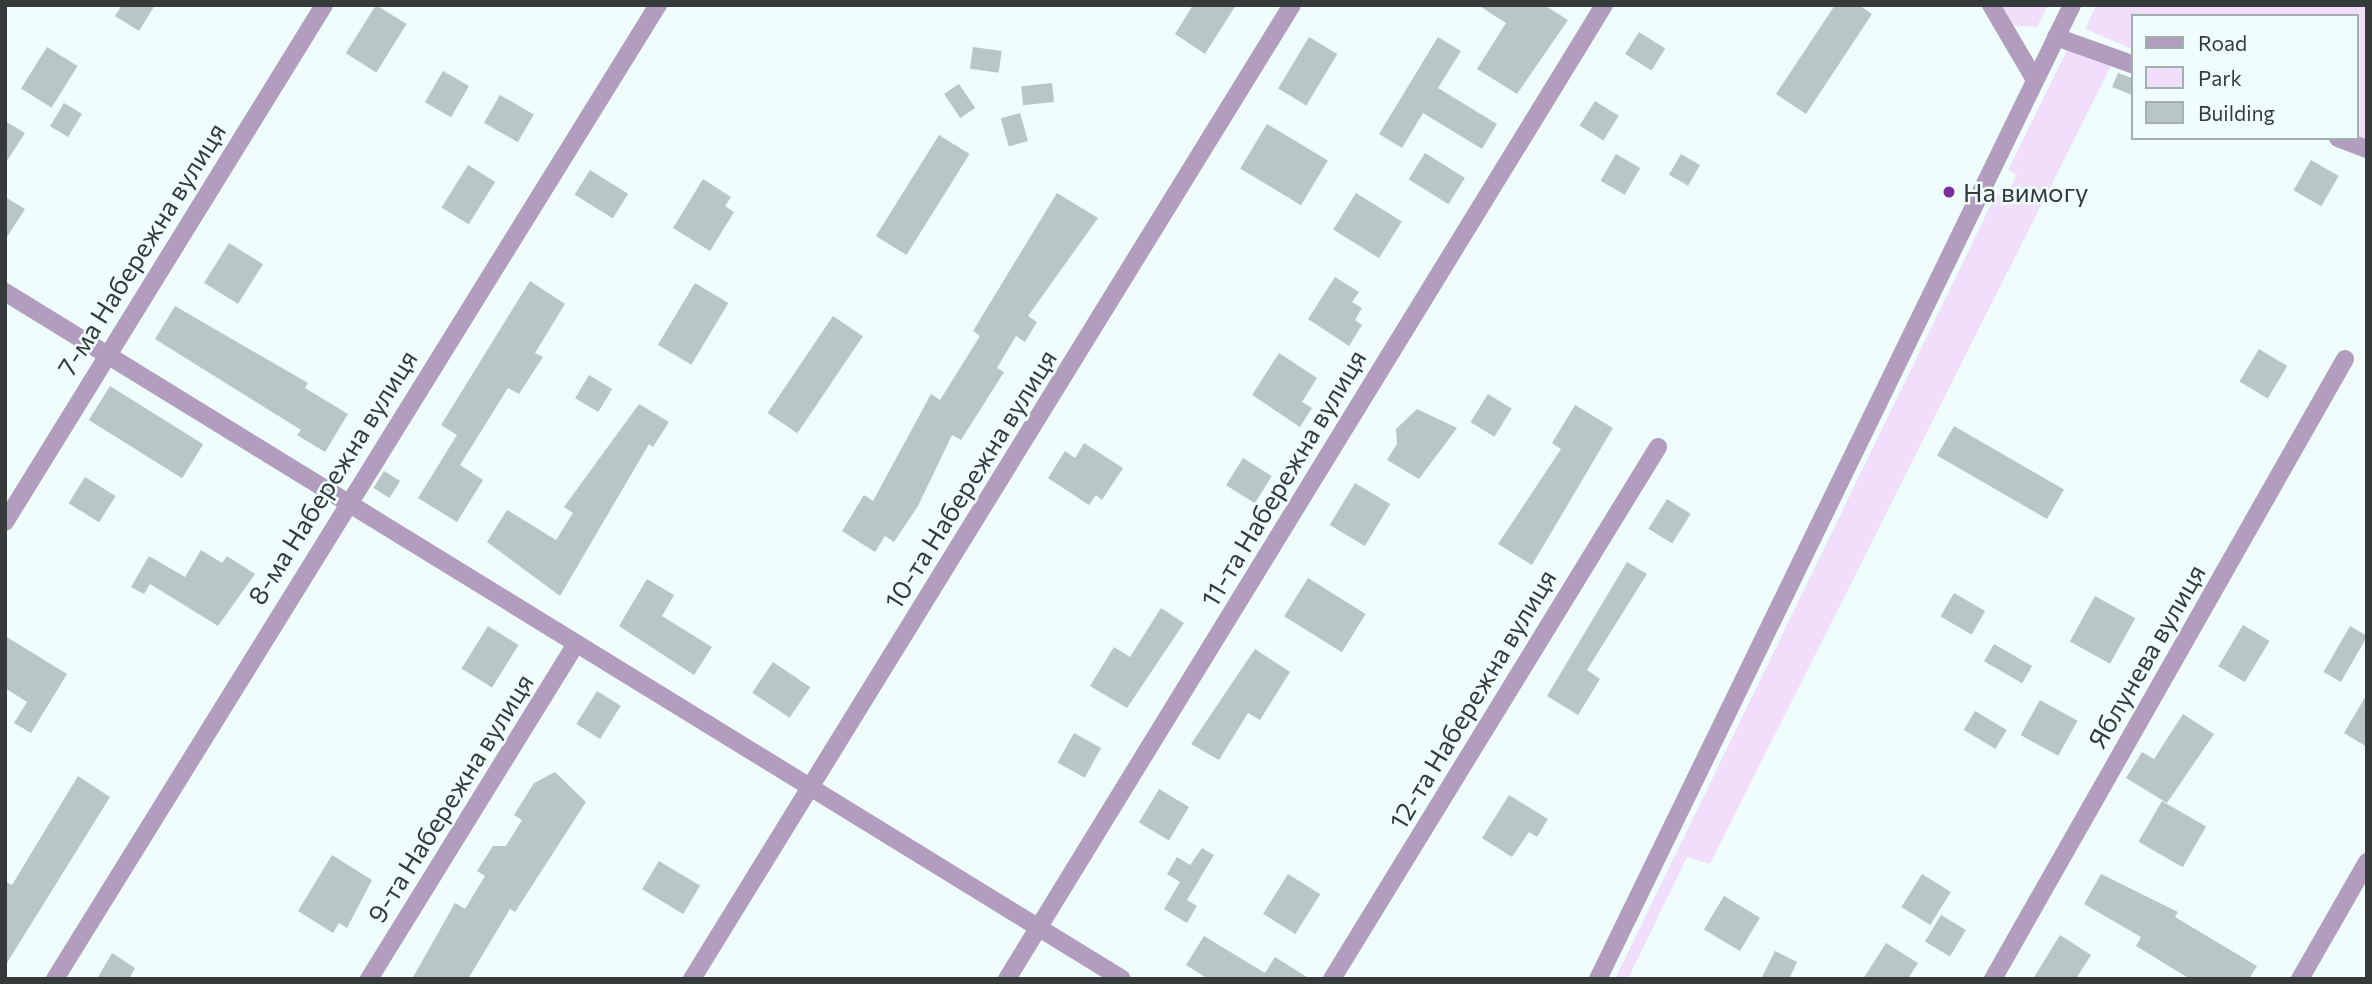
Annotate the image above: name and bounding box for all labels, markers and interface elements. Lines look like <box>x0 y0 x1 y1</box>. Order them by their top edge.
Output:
legend <box>2130 14 2358 140</box>
text: Road <box>2198 30 2247 55</box>
text: Park <box>2198 65 2242 90</box>
text: Building <box>2198 100 2275 125</box>
street label: 7-ма Набережна вулиця <box>50 117 232 381</box>
place label: На вимогу <box>1963 176 2088 208</box>
marker: На вимогу <box>1941 184 1957 200</box>
street label: 8-ма Набережна вулиця <box>241 344 423 610</box>
street label: 10-та Набережна вулиця <box>877 344 1063 614</box>
street label: 11-та Набережна вулиця <box>1194 344 1372 612</box>
street label: Яблунева вулиця <box>2081 558 2211 754</box>
street label: 12-та Набережна вулиця <box>1382 563 1562 835</box>
street label: 9-та Набережна вулиця <box>361 668 539 928</box>

